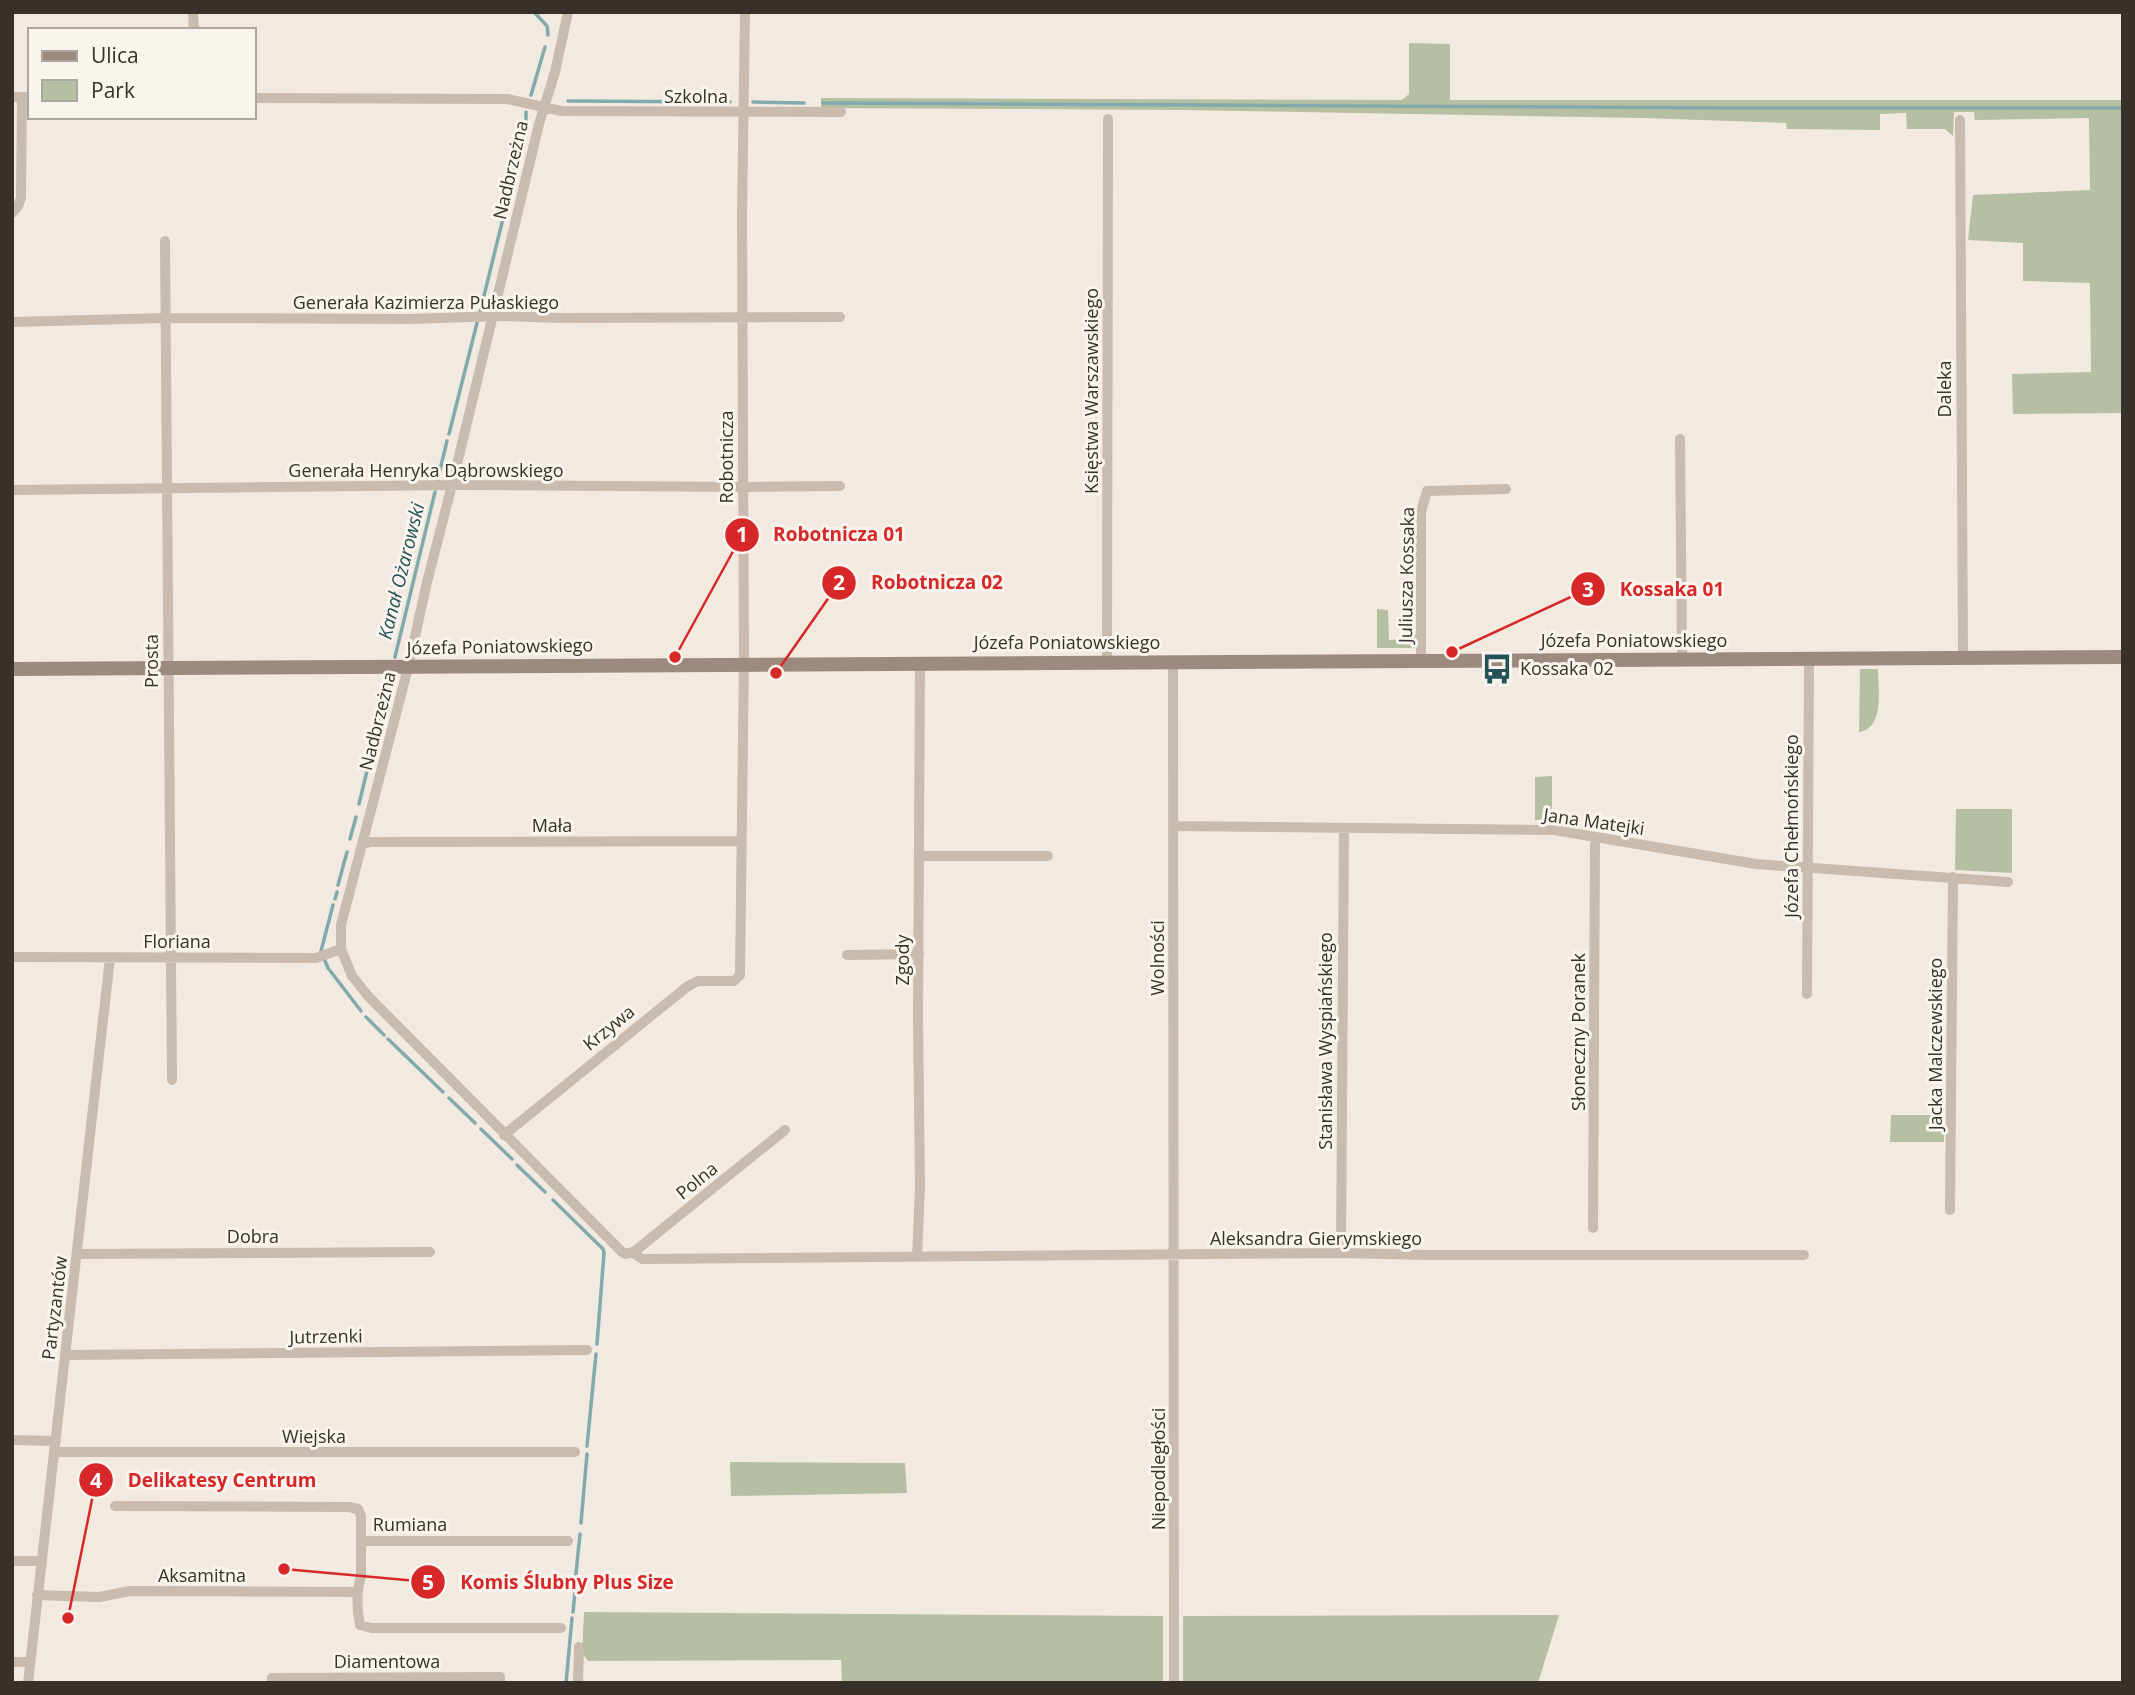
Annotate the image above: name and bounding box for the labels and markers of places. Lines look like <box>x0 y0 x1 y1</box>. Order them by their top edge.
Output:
callout: Robotnicza 01 <box>724 515 919 555</box>
callout: Robotnicza 02 <box>822 563 1017 603</box>
callout: Kossaka 01 <box>1571 569 1738 609</box>
bus stop icon: Kossaka 02 <box>1480 652 1514 686</box>
place label: Kossaka 02 <box>1520 656 1614 680</box>
callout: Delikatesy Centrum <box>79 1460 330 1500</box>
callout: Komis Ślubny Plus Size <box>411 1562 687 1602</box>

